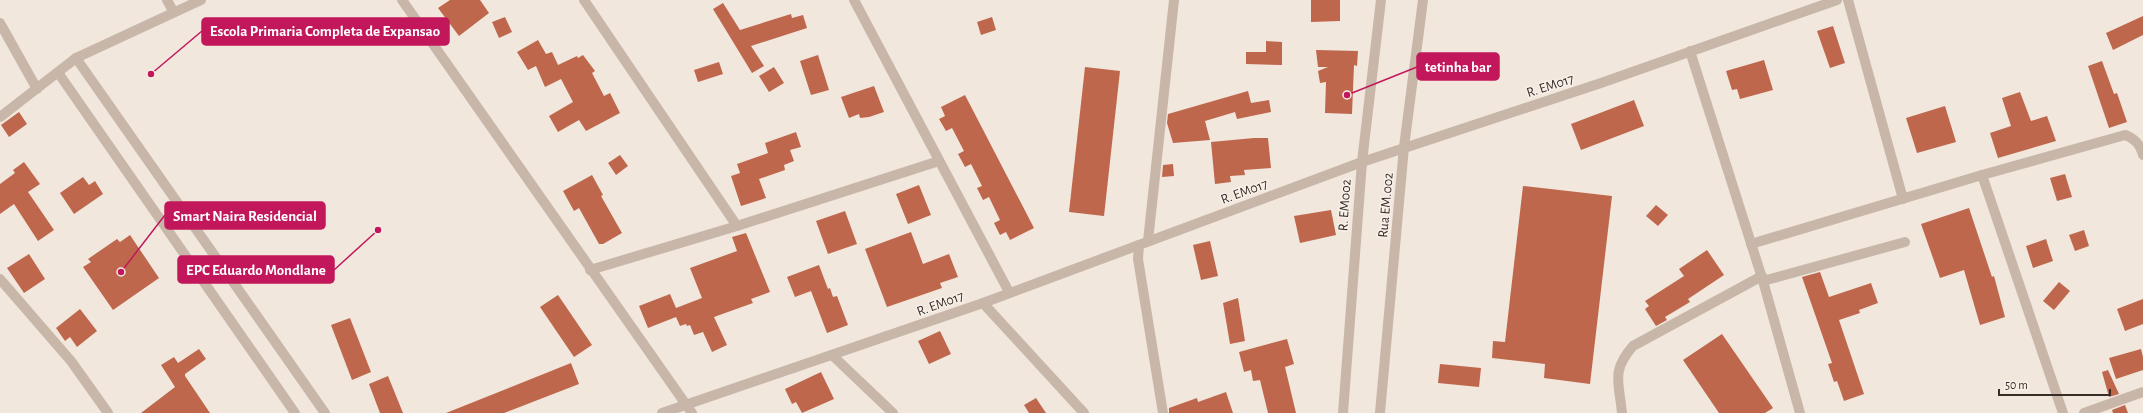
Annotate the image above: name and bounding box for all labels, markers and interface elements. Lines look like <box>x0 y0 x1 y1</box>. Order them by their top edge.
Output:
callout: Escola Primaria Completa de Expansao <box>202 18 449 45</box>
text: Escola Primaria Completa de Expansao <box>210 24 440 39</box>
callout: tetinha bar <box>1417 53 1499 80</box>
text: tetinha bar <box>1425 60 1492 75</box>
street label: R. EM017 <box>1525 72 1576 100</box>
street label: Rua EM.002 <box>1376 172 1396 238</box>
street label: R. EM017 <box>1219 177 1270 207</box>
street label: R. EM002 <box>1336 179 1354 232</box>
callout: Smart Naira Residencial <box>165 202 325 229</box>
text: Smart Naira Residencial <box>173 209 317 224</box>
callout: EPC Eduardo Mondlane <box>178 256 334 283</box>
text: EPC Eduardo Mondlane <box>186 263 326 278</box>
street label: R. EM017 <box>915 289 966 319</box>
scale bar <box>1999 371 2110 397</box>
text: 50 m <box>2005 379 2028 391</box>

